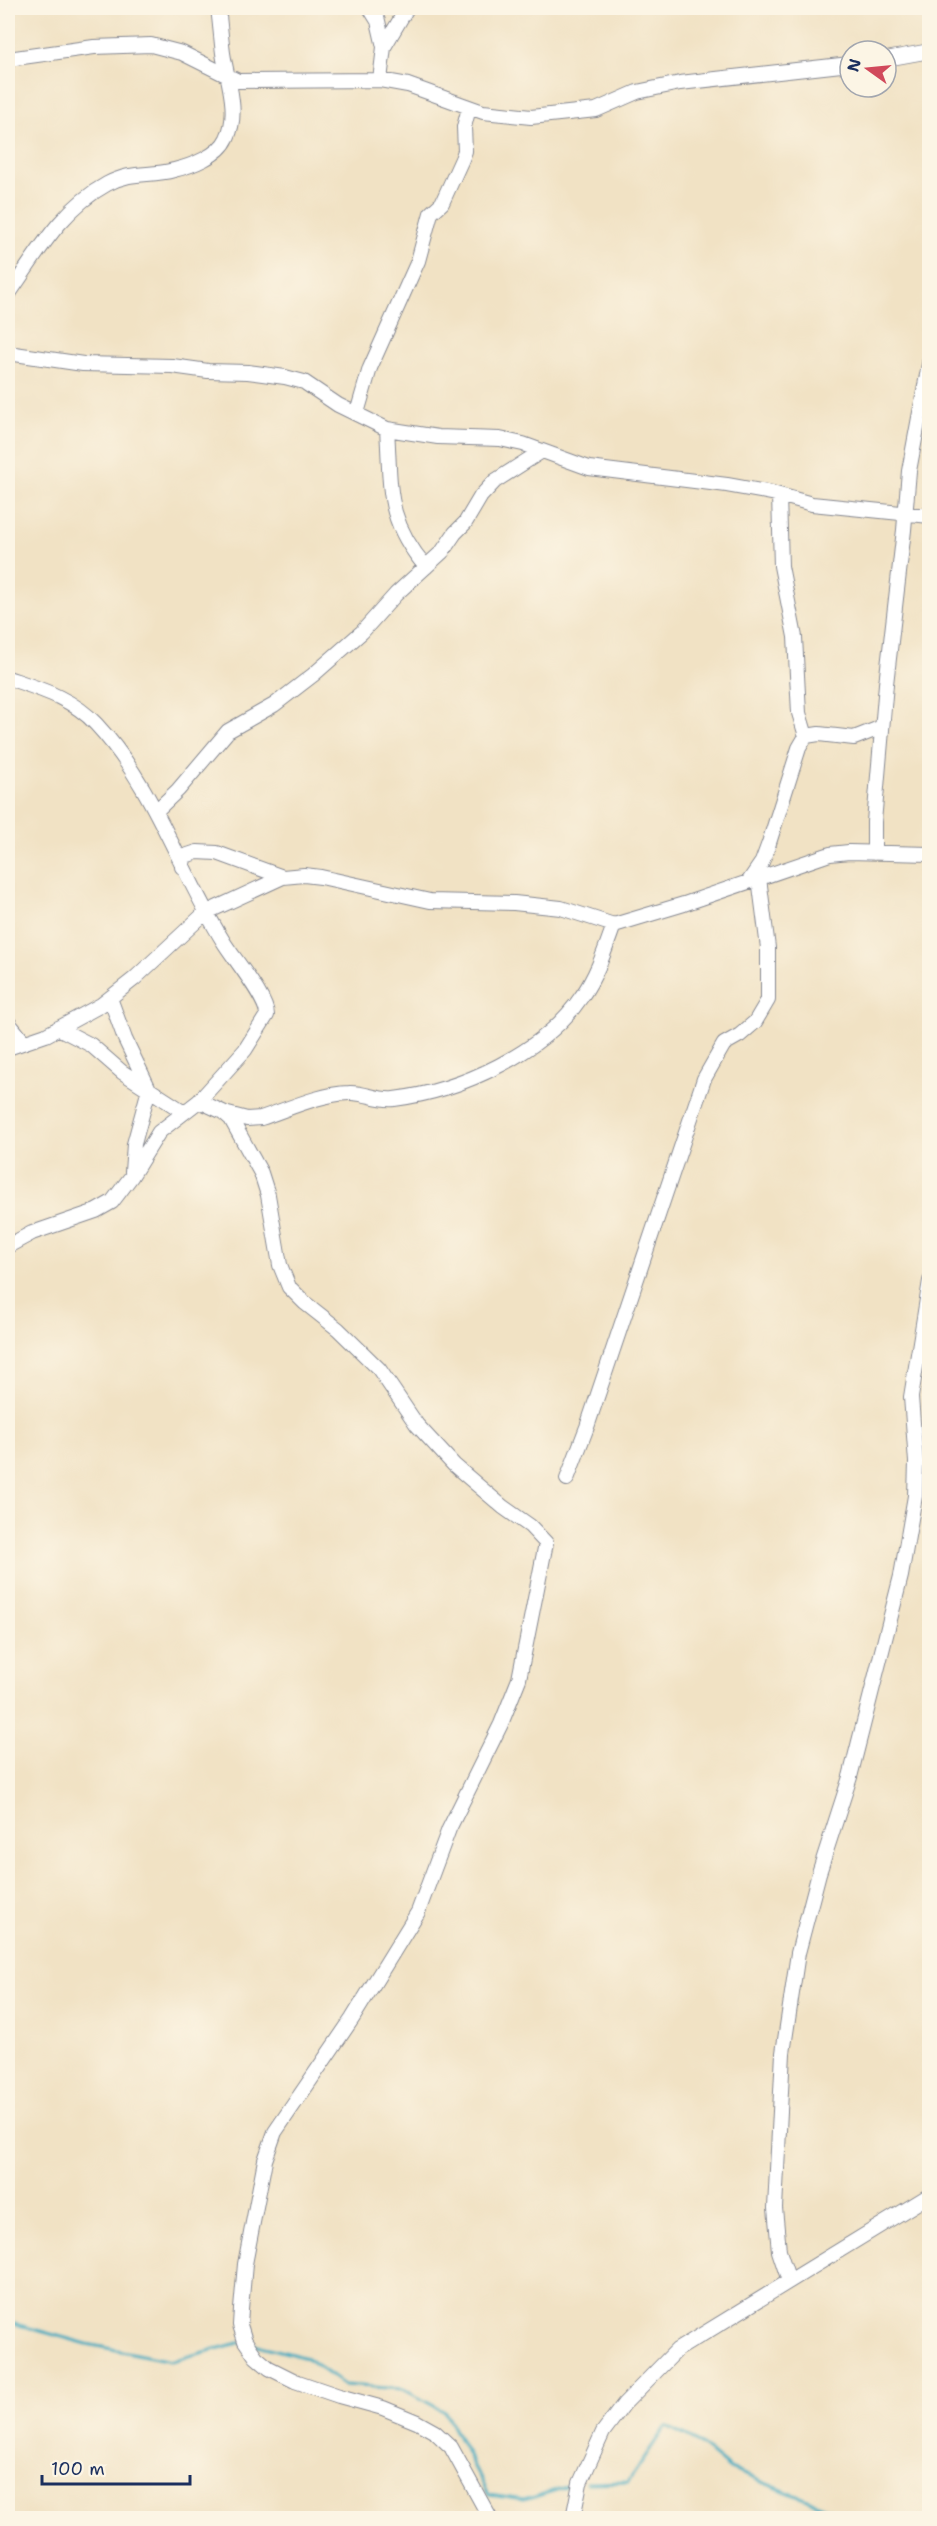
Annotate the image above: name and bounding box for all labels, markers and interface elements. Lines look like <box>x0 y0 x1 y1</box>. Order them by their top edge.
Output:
north arrow <box>838 39 898 99</box>
text: N <box>842 56 866 74</box>
scale bar <box>42 2448 190 2486</box>
text: 100 m <box>51 2457 105 2481</box>

